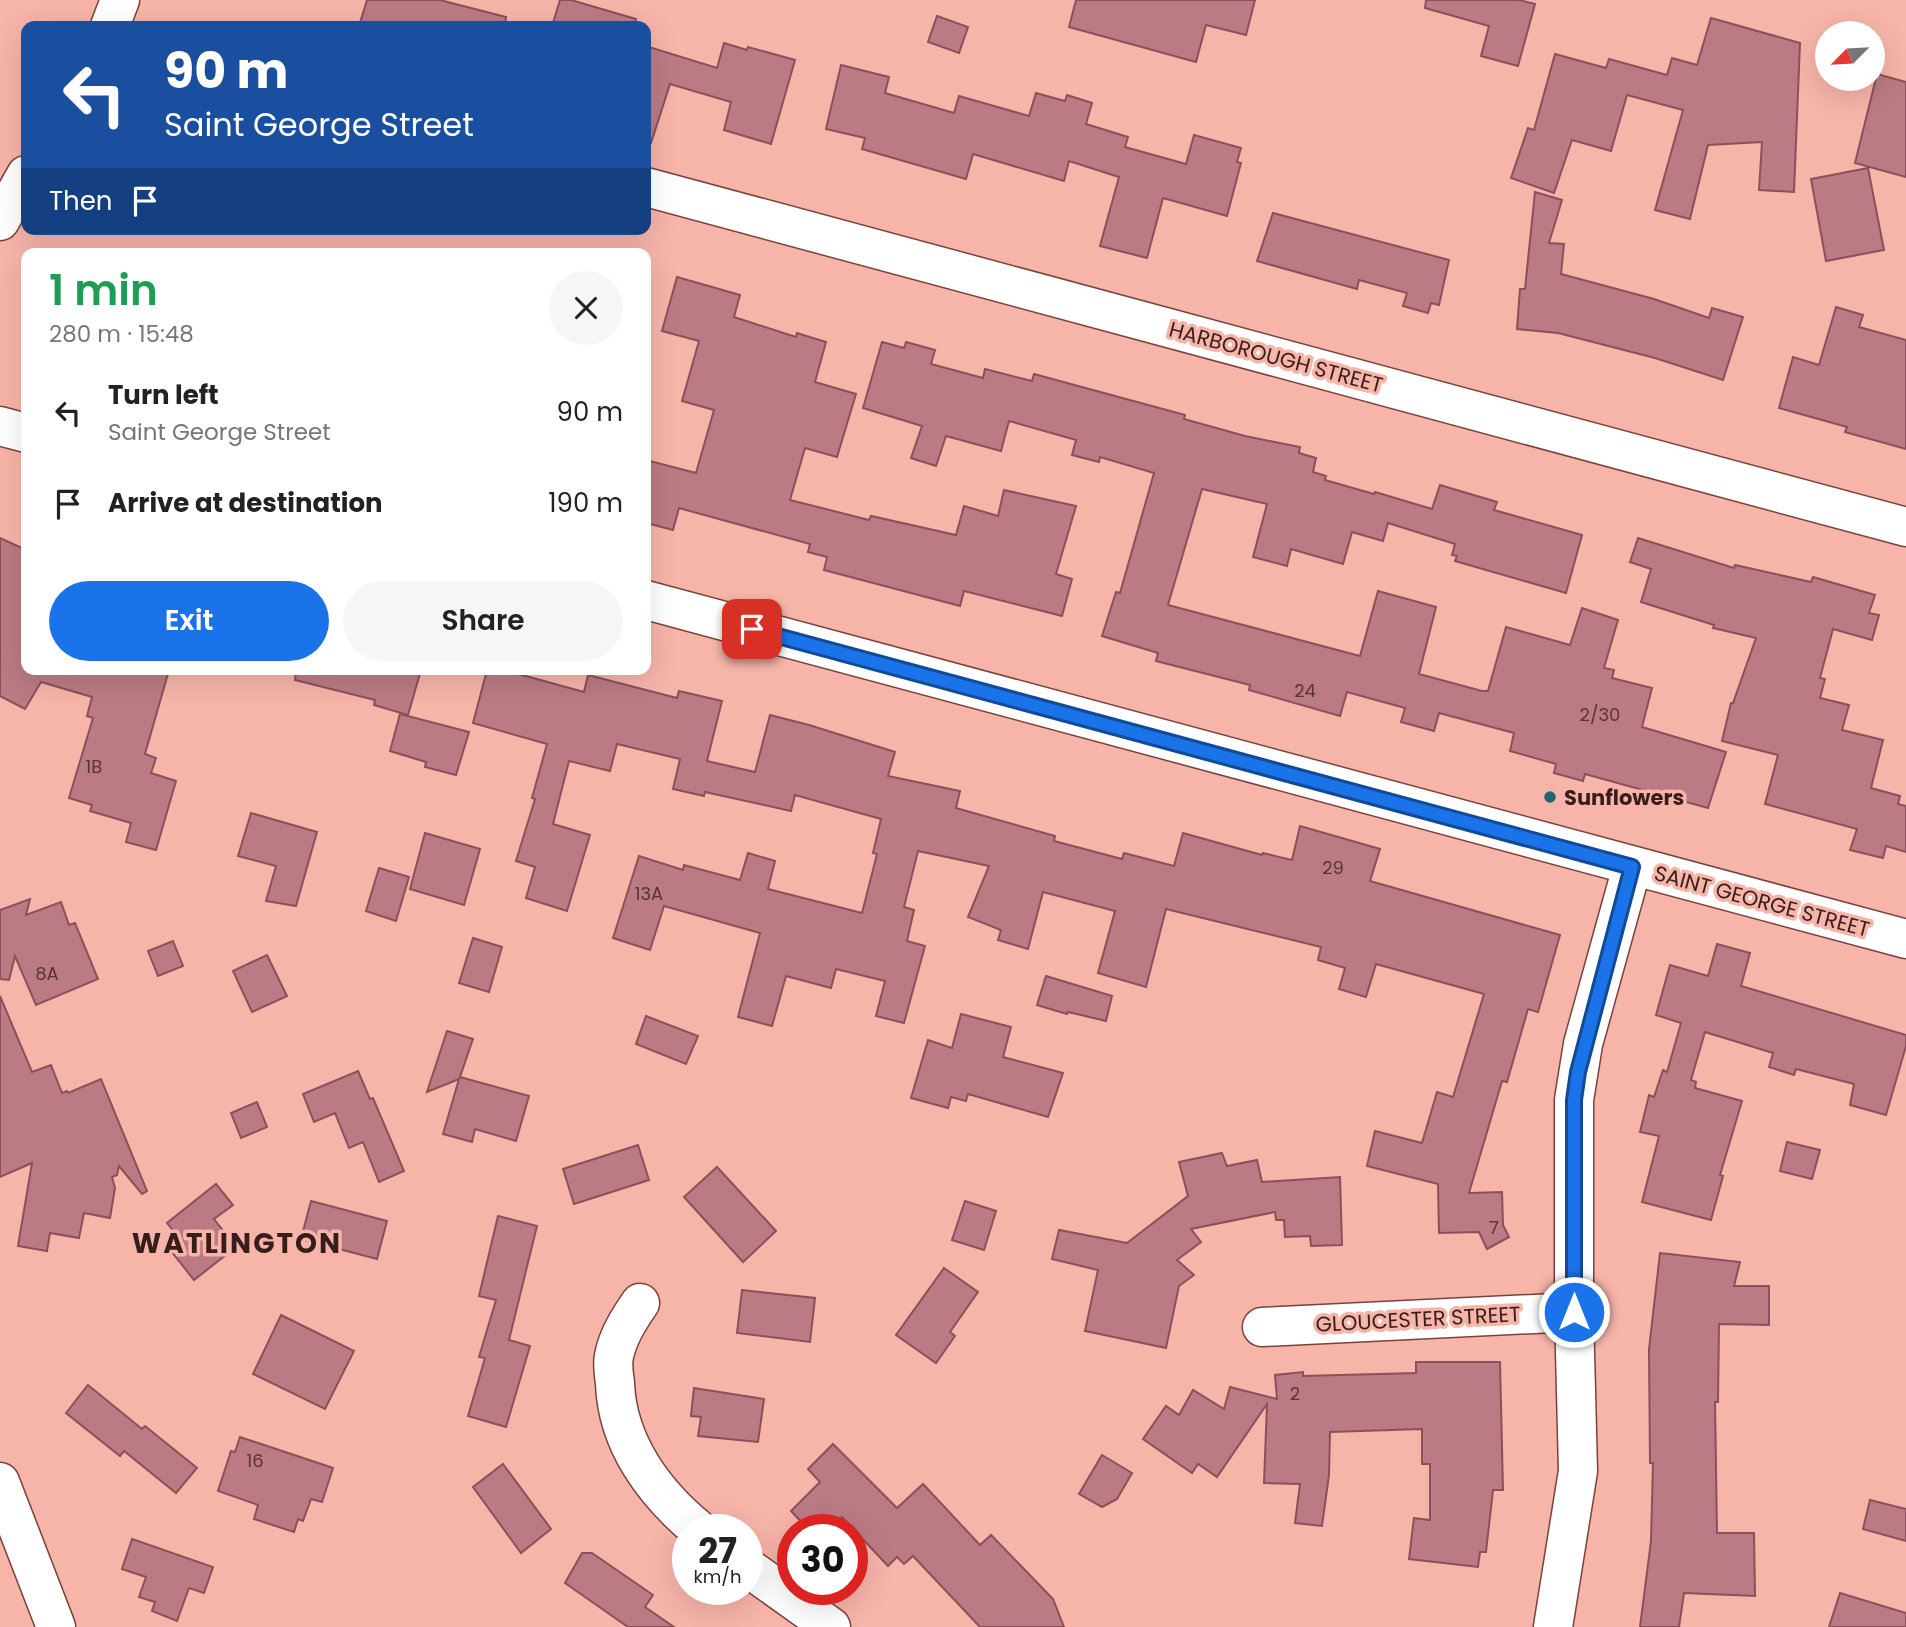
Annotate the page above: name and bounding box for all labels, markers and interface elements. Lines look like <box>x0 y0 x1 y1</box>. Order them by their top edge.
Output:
north arrow <box>1815 21 1885 91</box>
map controls <box>1815 21 1885 91</box>
text: 90 m <box>164 37 288 105</box>
icon: left <box>49 49 140 140</box>
text: Saint George Street <box>164 102 474 147</box>
icon: arrive <box>126 182 164 220</box>
text: Then <box>49 183 112 219</box>
text: 1 min <box>49 261 158 320</box>
button: close <box>549 271 623 345</box>
street label: HARBOROUGH STREET <box>1166 315 1386 399</box>
text: 280 m · 15:48 <box>49 318 194 350</box>
text: Turn left <box>108 377 219 413</box>
icon: left <box>49 394 87 432</box>
text: 90 m <box>557 394 623 430</box>
text: Saint George Street <box>108 416 331 448</box>
icon: arrive <box>49 485 87 523</box>
text: Arrive at destination <box>108 485 383 521</box>
text: 190 m <box>548 485 623 521</box>
button: Exit <box>49 581 329 661</box>
button: Share <box>343 581 623 661</box>
pin <box>722 599 782 659</box>
icon: arrive <box>733 610 771 648</box>
house number: 24 <box>1294 678 1316 703</box>
house number: 2/30 <box>1580 702 1620 727</box>
house number: 1B <box>86 754 102 779</box>
place label: Sunflowers <box>1564 783 1684 812</box>
marker: Sunflowers <box>1542 789 1558 805</box>
house number: 29 <box>1322 855 1344 880</box>
street label: SAINT GEORGE STREET <box>1651 858 1873 944</box>
house number: 13A <box>635 881 663 906</box>
house number: 8A <box>35 961 59 986</box>
house number: 7 <box>1489 1215 1499 1240</box>
district label: WATLINGTON <box>132 1224 342 1263</box>
position arrow <box>1537 1275 1611 1349</box>
street label: GLOUCESTER STREET <box>1315 1299 1521 1339</box>
house number: 2 <box>1290 1381 1300 1406</box>
house number: 16 <box>246 1448 264 1473</box>
speed limit sign: 30 <box>777 1514 868 1605</box>
text: 27 <box>698 1526 737 1575</box>
text: km/h <box>694 1564 741 1589</box>

